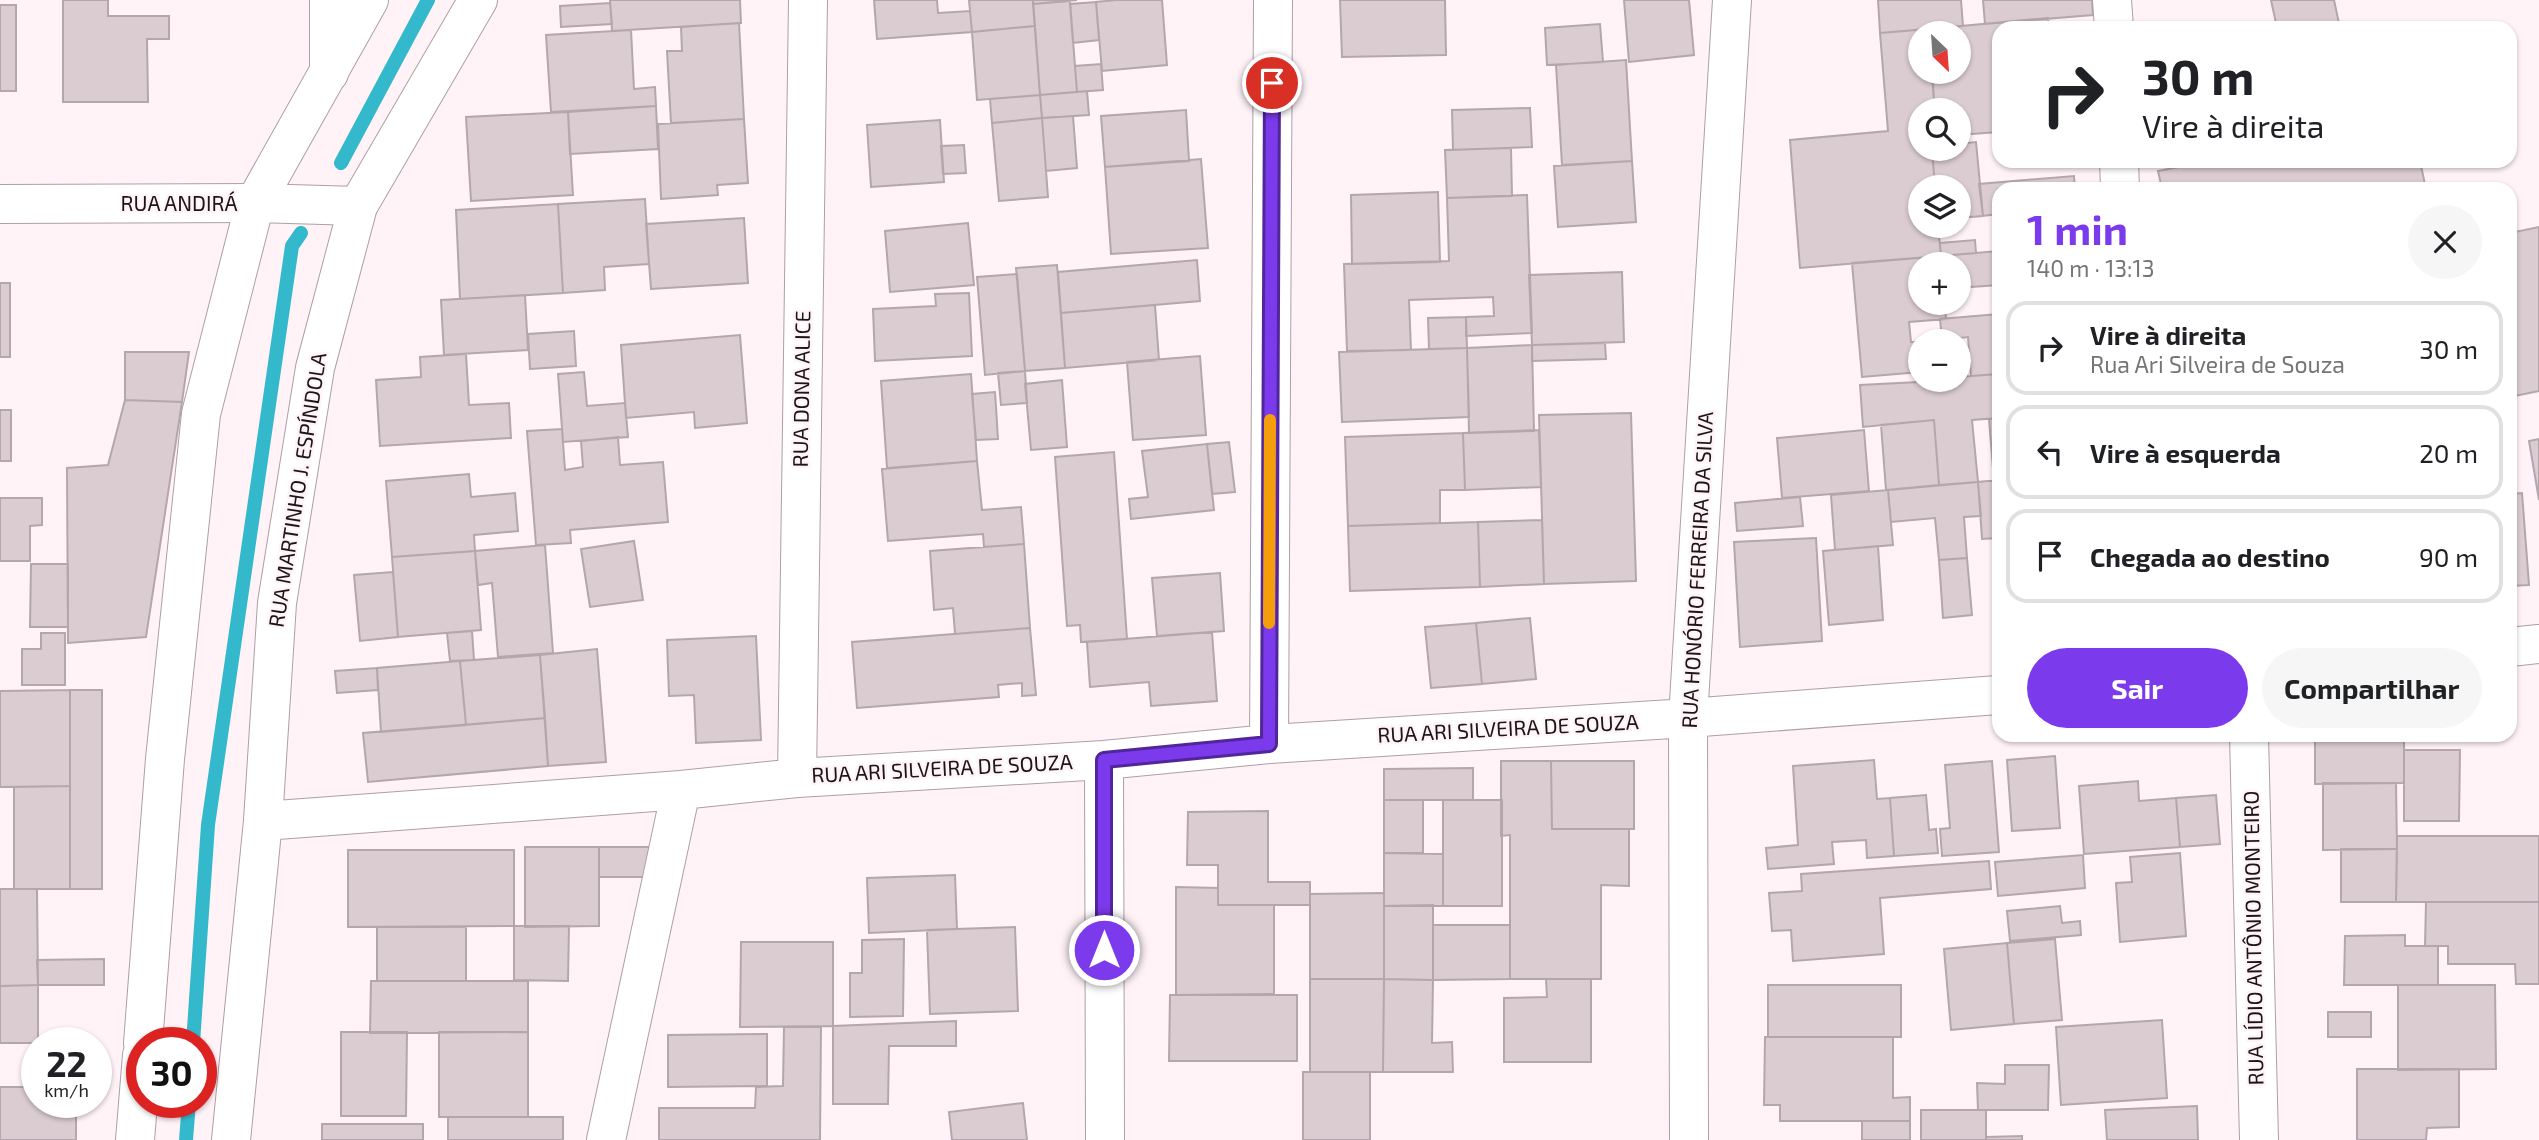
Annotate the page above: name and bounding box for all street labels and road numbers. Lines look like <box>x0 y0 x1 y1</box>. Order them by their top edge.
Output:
street label: RUA ANDIRÁ <box>121 190 237 215</box>
street label: RUA DONA ALICE <box>787 310 814 468</box>
street label: RUA MARTINHO J. ESPÍNDOLA <box>262 351 331 629</box>
street label: RUA HONÓRIO FERREIRA DA SILVA <box>1676 411 1717 729</box>
street label: RUA ARI SILVEIRA DE SOUZA <box>1377 708 1639 747</box>
street label: RUA ARI SILVEIRA DE SOUZA <box>811 748 1073 787</box>
street label: RUA LÍDIO ANTÔNIO MONTEIRO <box>2237 791 2268 1086</box>

